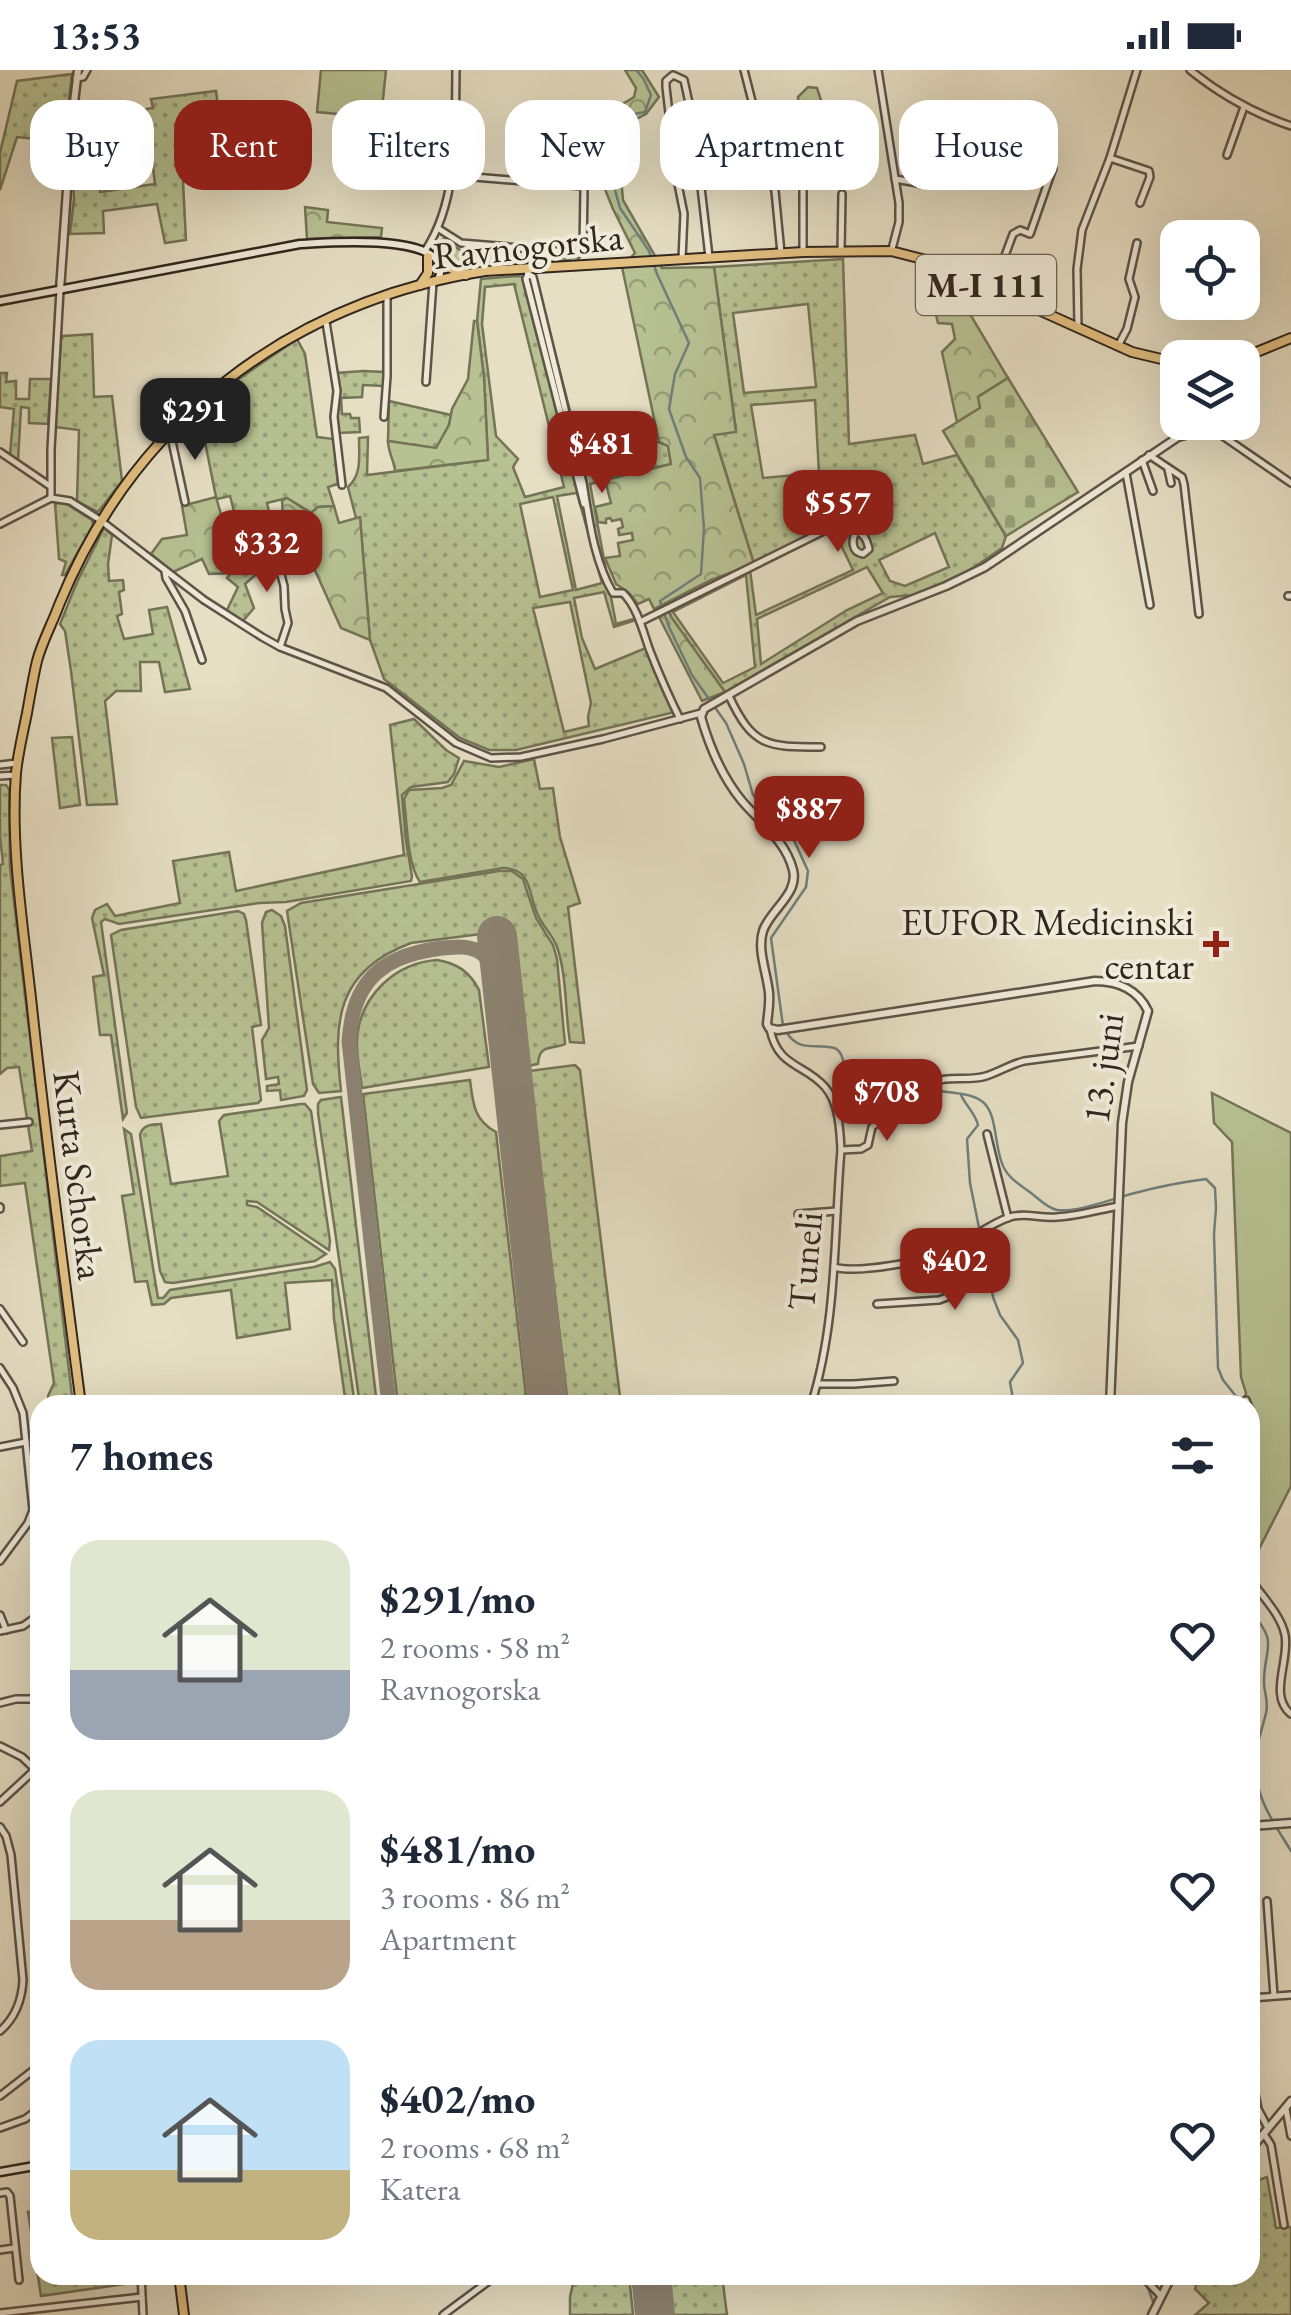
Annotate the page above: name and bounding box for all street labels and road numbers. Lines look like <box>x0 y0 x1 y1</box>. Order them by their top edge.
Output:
street label: Ravnogorska <box>431 211 626 280</box>
road number: M-I 111 <box>916 255 1056 315</box>
street label: 13. juni <box>1071 1010 1134 1126</box>
street label: Kurta Schorka <box>42 1067 117 1283</box>
street label: Tuneli <box>776 1210 833 1312</box>

